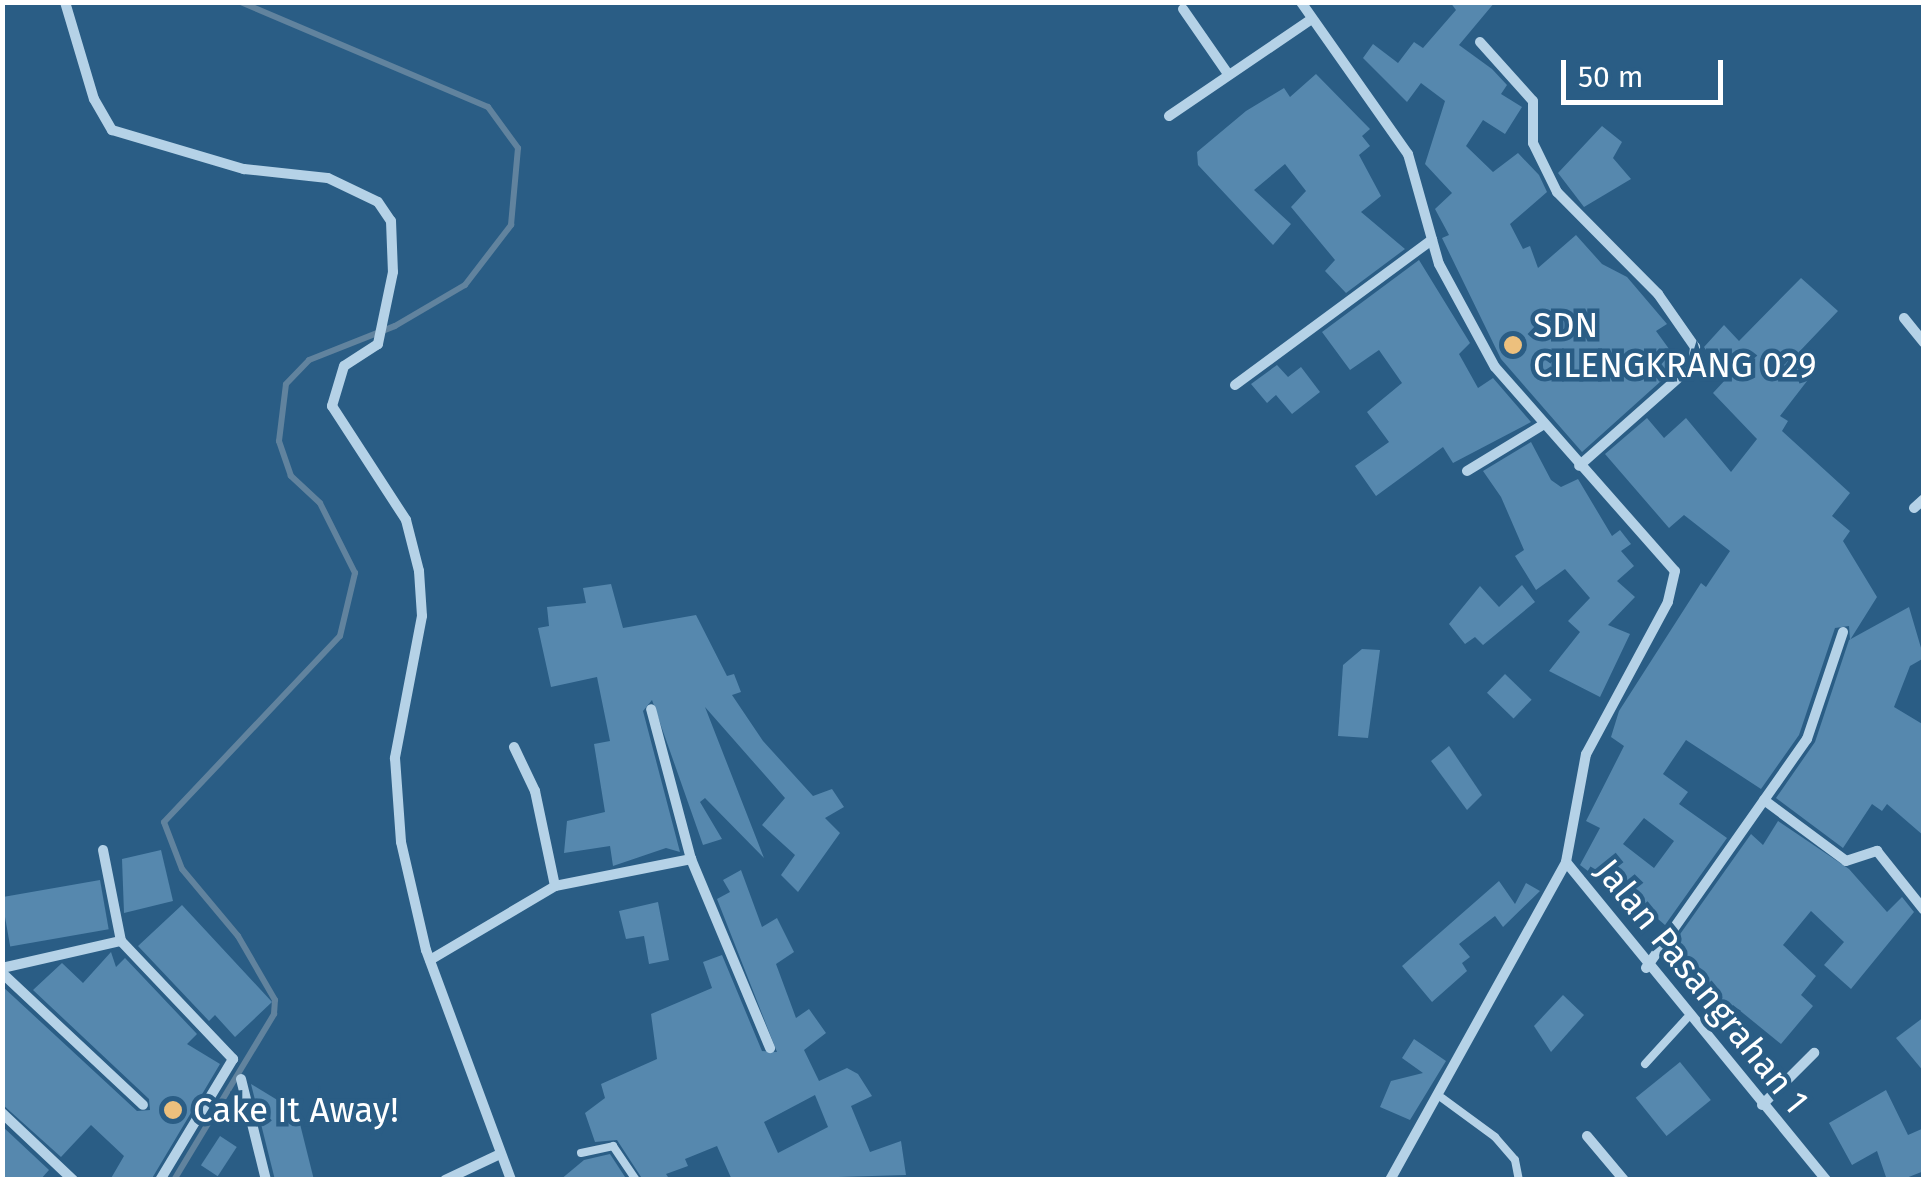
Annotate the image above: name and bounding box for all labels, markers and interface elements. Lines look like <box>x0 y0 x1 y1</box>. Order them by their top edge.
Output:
scale bar <box>1566 40 1728 102</box>
text: 50 m <box>1578 59 1643 95</box>
place label: SDN CILENGKRANG 029 <box>1533 304 1817 386</box>
marker: SDN CILENGKRANG 029 <box>1502 334 1524 356</box>
street label: Jalan Pasangrahan 1 <box>1587 850 1817 1122</box>
place label: Cake It Away! <box>193 1089 399 1131</box>
marker: Cake It Away! <box>162 1099 184 1121</box>

